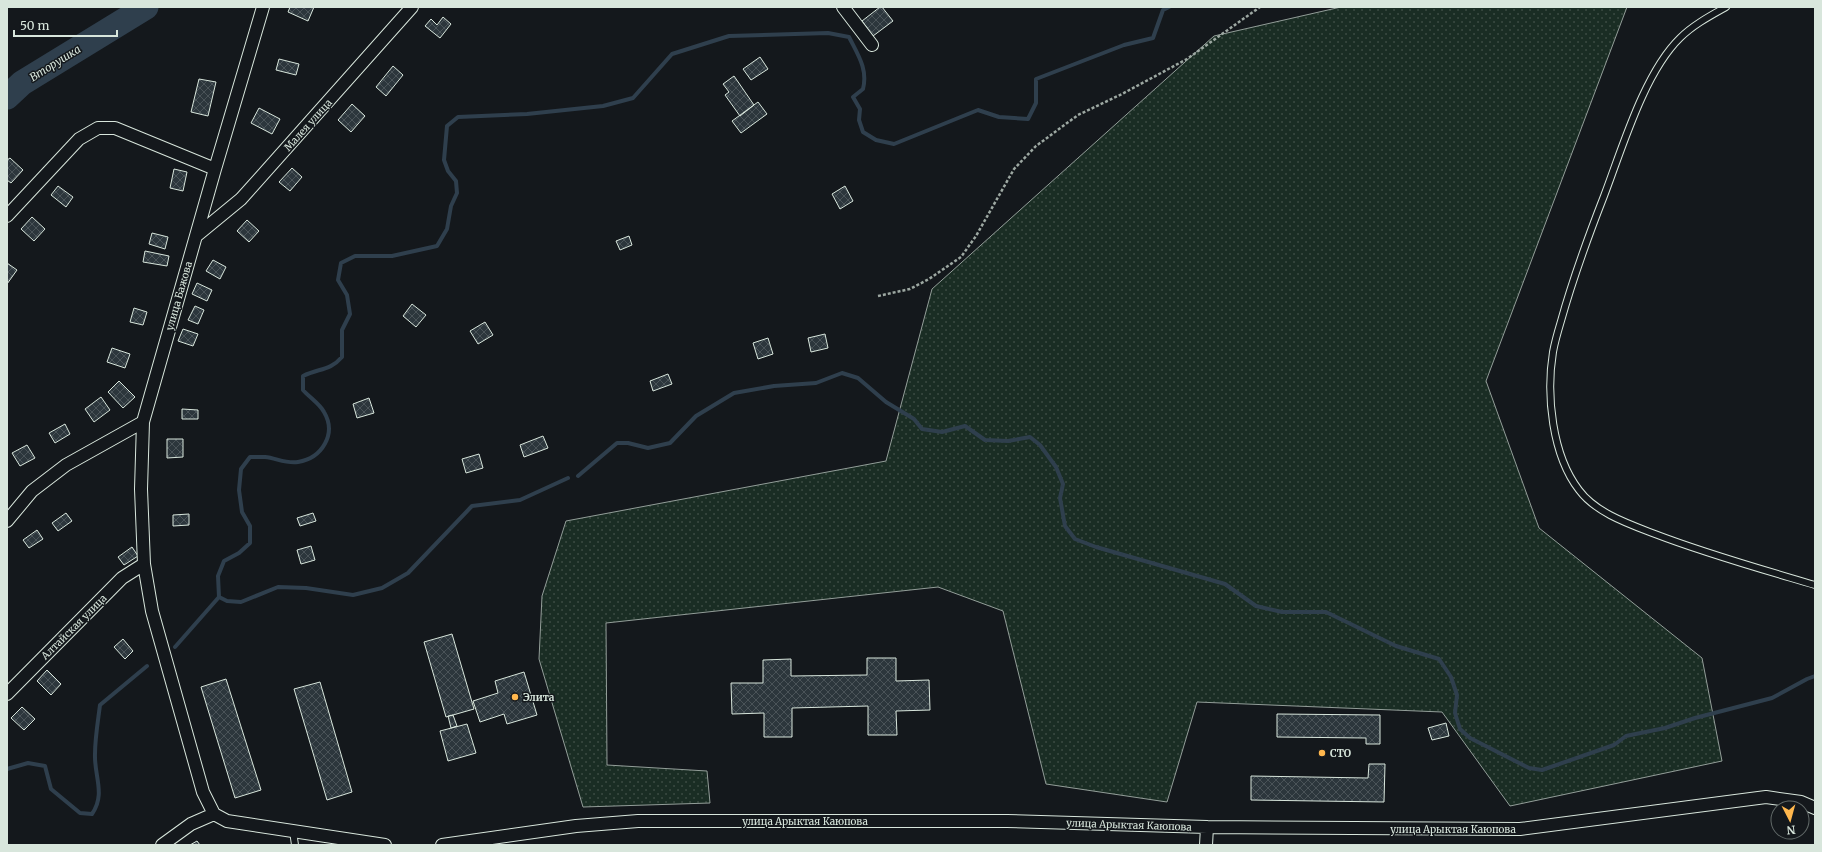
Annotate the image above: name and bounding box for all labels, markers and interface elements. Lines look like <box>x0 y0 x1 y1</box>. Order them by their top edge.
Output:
scale bar <box>14 12 117 38</box>
text: 50 m <box>20 18 49 33</box>
water label: Вторушка <box>27 42 83 84</box>
street label: Малея улица <box>281 96 335 154</box>
street label: улица Бажова <box>163 259 195 332</box>
street label: Алтайская улица <box>38 591 110 663</box>
place label: Элита <box>523 691 555 704</box>
marker: Элита <box>510 692 520 702</box>
place label: СТО <box>1330 747 1351 760</box>
marker: СТО <box>1317 748 1327 758</box>
north arrow <box>1770 800 1810 840</box>
street label: улица Арыктая Каюпова <box>742 815 868 828</box>
street label: улица Арыктая Каюпова <box>1066 816 1193 834</box>
street label: улица Арыктая Каюпова <box>1390 823 1516 836</box>
text: N <box>1786 823 1796 837</box>

